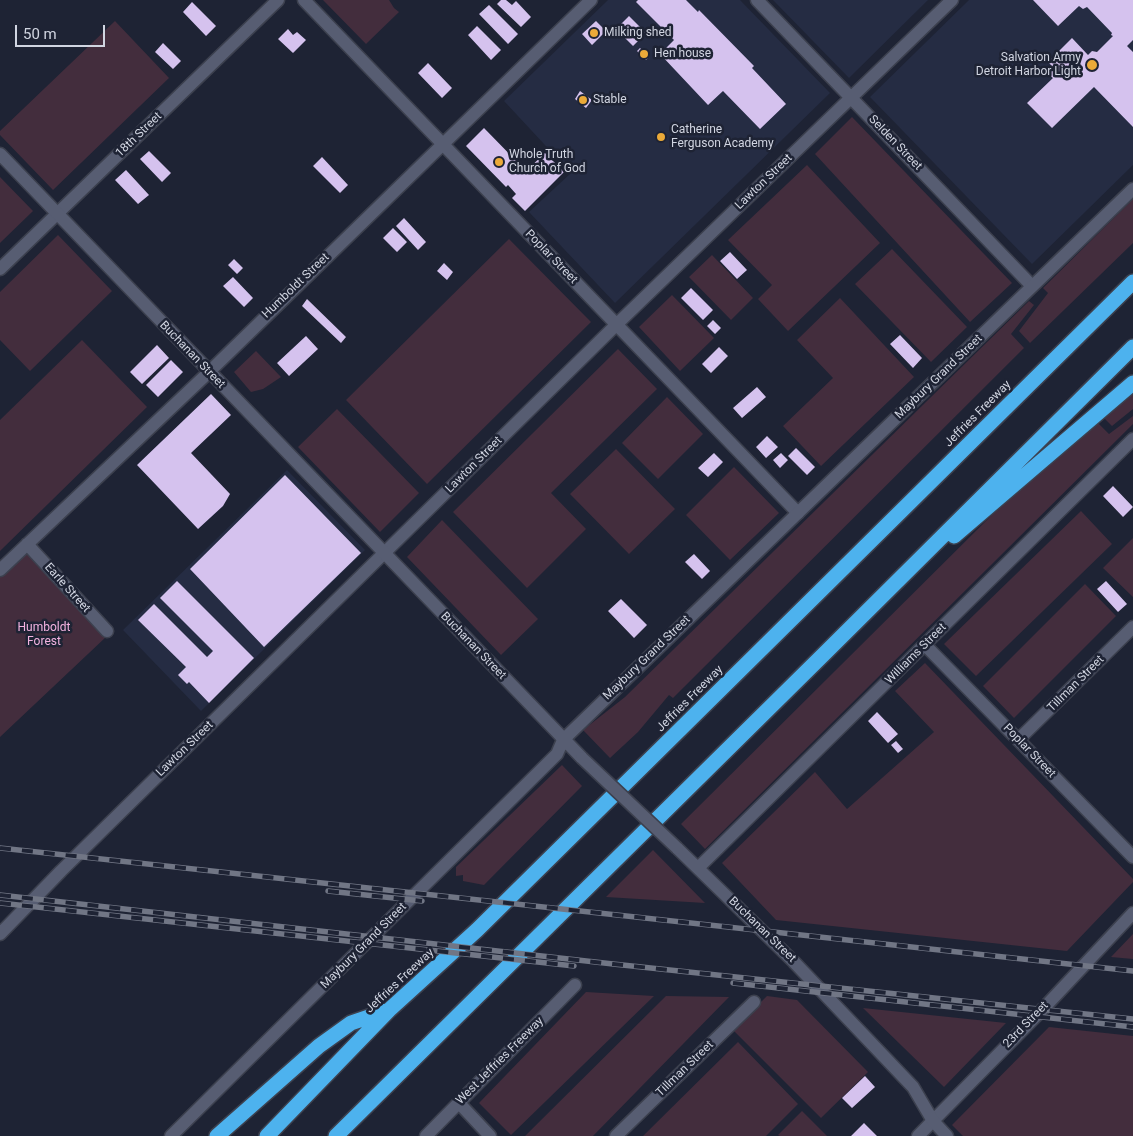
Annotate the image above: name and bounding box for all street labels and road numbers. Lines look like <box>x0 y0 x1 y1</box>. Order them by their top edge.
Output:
street label: 18th Street <box>113 109 165 161</box>
street label: Selden Street <box>865 113 925 173</box>
street label: Lawton Street <box>732 151 796 213</box>
street label: Poplar Street <box>522 227 580 287</box>
street label: Humboldt Street <box>260 250 332 322</box>
street label: Buchanan Street <box>156 318 228 392</box>
street label: Maybury Grand Street <box>893 332 985 422</box>
street label: Jeffries Freeway <box>942 378 1014 450</box>
street label: Lawton Street <box>443 434 505 496</box>
street label: Earle Street <box>41 560 93 616</box>
street label: Buchanan Street <box>437 609 509 683</box>
street label: Maybury Grand Street <box>601 613 693 703</box>
street label: Williams Street <box>883 621 949 687</box>
street label: Tillman Street <box>1045 653 1107 715</box>
street label: Jeffries Freeway <box>654 663 726 735</box>
street label: Lawton Street <box>153 718 217 780</box>
street label: Poplar Street <box>1000 721 1058 781</box>
street label: Buchanan Street <box>725 894 799 966</box>
street label: Maybury Grand Street <box>318 900 410 992</box>
street label: Jeffries Freeway <box>363 946 437 1016</box>
street label: 23rd Street <box>1000 999 1052 1051</box>
street label: West Jeffries Freeway <box>453 1014 547 1108</box>
street label: Tillman Street <box>653 1038 717 1100</box>

